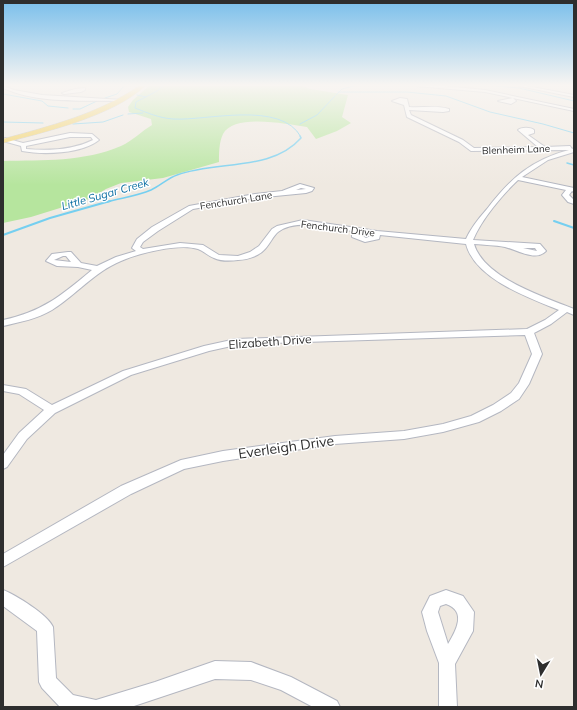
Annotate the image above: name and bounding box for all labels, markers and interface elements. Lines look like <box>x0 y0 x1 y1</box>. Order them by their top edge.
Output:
street label: Blenheim Lane <box>482 142 550 157</box>
water label: Little Sugar Creek <box>60 175 151 213</box>
street label: Fenchurch Lane <box>199 188 273 213</box>
street label: Fenchurch Drive <box>300 218 376 239</box>
street label: Elizabeth Drive <box>228 331 312 352</box>
street label: Everleigh Drive <box>237 431 335 463</box>
north arrow <box>521 654 561 694</box>
text: N <box>534 676 545 691</box>

